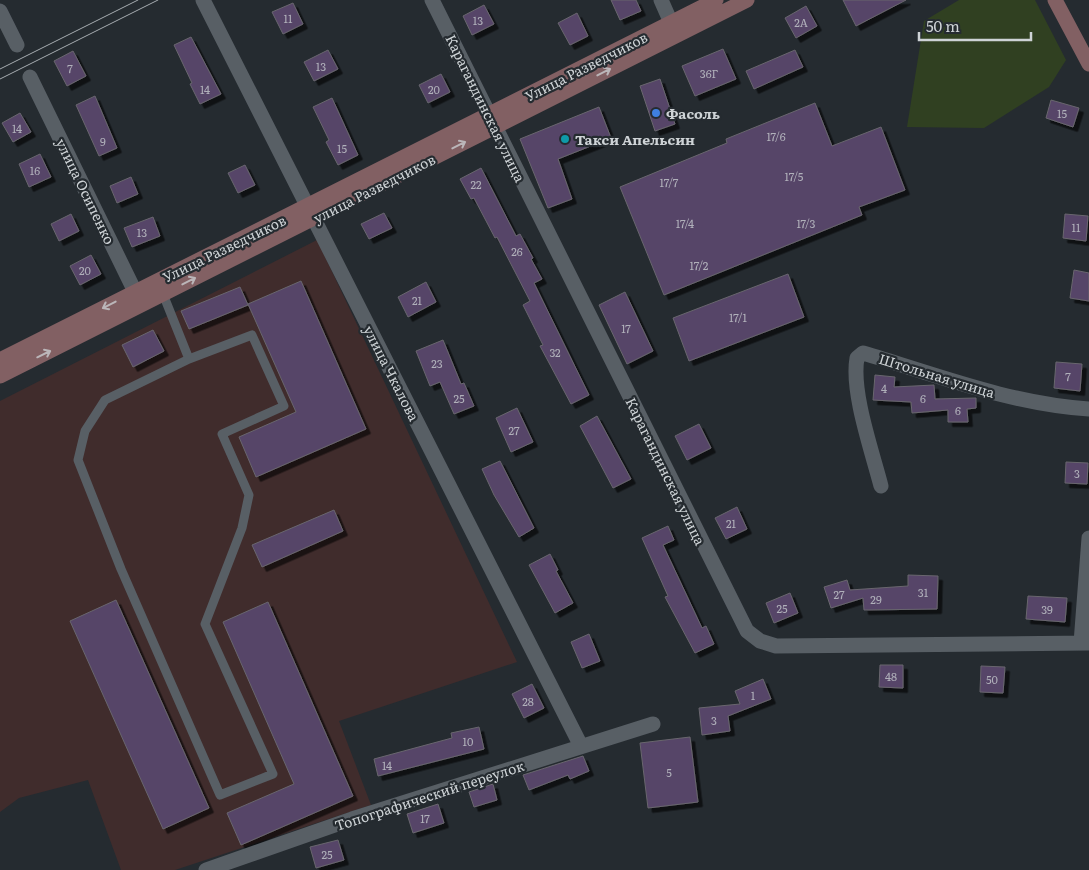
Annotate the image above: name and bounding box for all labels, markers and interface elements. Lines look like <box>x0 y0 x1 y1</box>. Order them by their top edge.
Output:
house number: 11 <box>284 10 293 26</box>
scale bar <box>919 10 1032 42</box>
house number: 13 <box>473 12 483 28</box>
house number: 2А <box>794 14 808 30</box>
text: 50 m <box>926 14 960 37</box>
street label: Улица Разведчиков <box>521 26 651 106</box>
street label: Карагандинская улица <box>441 31 531 186</box>
house number: 13 <box>316 58 326 74</box>
house number: 7 <box>67 60 73 76</box>
house number: 36Г <box>700 65 719 81</box>
one-way arrow <box>596 67 611 76</box>
house number: 14 <box>200 81 210 97</box>
house number: 20 <box>428 81 440 97</box>
place label: Фасоль <box>666 103 720 123</box>
house number: 15 <box>1057 105 1067 121</box>
marker: Фасоль <box>650 107 662 119</box>
house number: 14 <box>12 120 22 136</box>
house number: 17/6 <box>766 128 786 144</box>
place label: Такси Апельсин <box>575 129 695 149</box>
house number: 9 <box>100 133 106 149</box>
marker: Такси Апельсин <box>559 133 571 145</box>
street label: улица Осипенко <box>52 135 120 247</box>
house number: 15 <box>337 140 347 156</box>
one-way arrow <box>451 140 466 149</box>
street label: улица Разведчиков <box>310 149 439 227</box>
house number: 16 <box>30 162 40 178</box>
house number: 17/5 <box>785 168 804 184</box>
house number: 17/7 <box>660 174 679 190</box>
house number: 22 <box>470 176 482 192</box>
street label: Улица Разведчиков <box>159 209 289 287</box>
house number: 17/4 <box>676 215 694 231</box>
house number: 17/3 <box>796 215 816 231</box>
house number: 11 <box>1072 219 1081 235</box>
house number: 13 <box>137 224 147 240</box>
house number: 26 <box>511 243 523 259</box>
house number: 17/2 <box>690 257 709 273</box>
house number: 20 <box>79 262 91 278</box>
one-way arrow <box>181 276 196 285</box>
house number: 21 <box>412 292 423 308</box>
one-way arrow <box>102 300 117 310</box>
house number: 17/1 <box>729 309 747 325</box>
house number: 17 <box>621 320 631 336</box>
street label: улица Чкалова <box>359 322 425 425</box>
house number: 32 <box>549 344 561 360</box>
street label: Штольная улица <box>877 348 998 402</box>
one-way arrow <box>36 349 51 359</box>
house number: 23 <box>431 355 443 371</box>
house number: 7 <box>1065 368 1071 384</box>
house number: 4 <box>881 380 887 396</box>
house number: 25 <box>453 390 465 406</box>
house number: 6 <box>920 390 926 406</box>
street label: Карагандинская улица <box>621 394 711 549</box>
house number: 6 <box>955 402 961 418</box>
house number: 27 <box>508 422 520 438</box>
house number: 3 <box>1074 465 1080 481</box>
house number: 21 <box>726 515 737 531</box>
house number: 31 <box>918 584 929 600</box>
house number: 27 <box>833 586 845 602</box>
house number: 29 <box>870 591 882 607</box>
house number: 25 <box>776 600 788 616</box>
house number: 39 <box>1041 601 1053 617</box>
house number: 48 <box>885 668 897 684</box>
house number: 50 <box>986 671 998 687</box>
house number: 1 <box>751 687 756 703</box>
house number: 28 <box>522 693 534 709</box>
house number: 3 <box>711 712 717 728</box>
house number: 10 <box>463 733 473 749</box>
street label: Топографический переулок <box>332 755 527 835</box>
house number: 14 <box>382 757 392 773</box>
house number: 5 <box>666 764 672 780</box>
house number: 17 <box>420 810 430 826</box>
house number: 25 <box>321 846 333 862</box>

